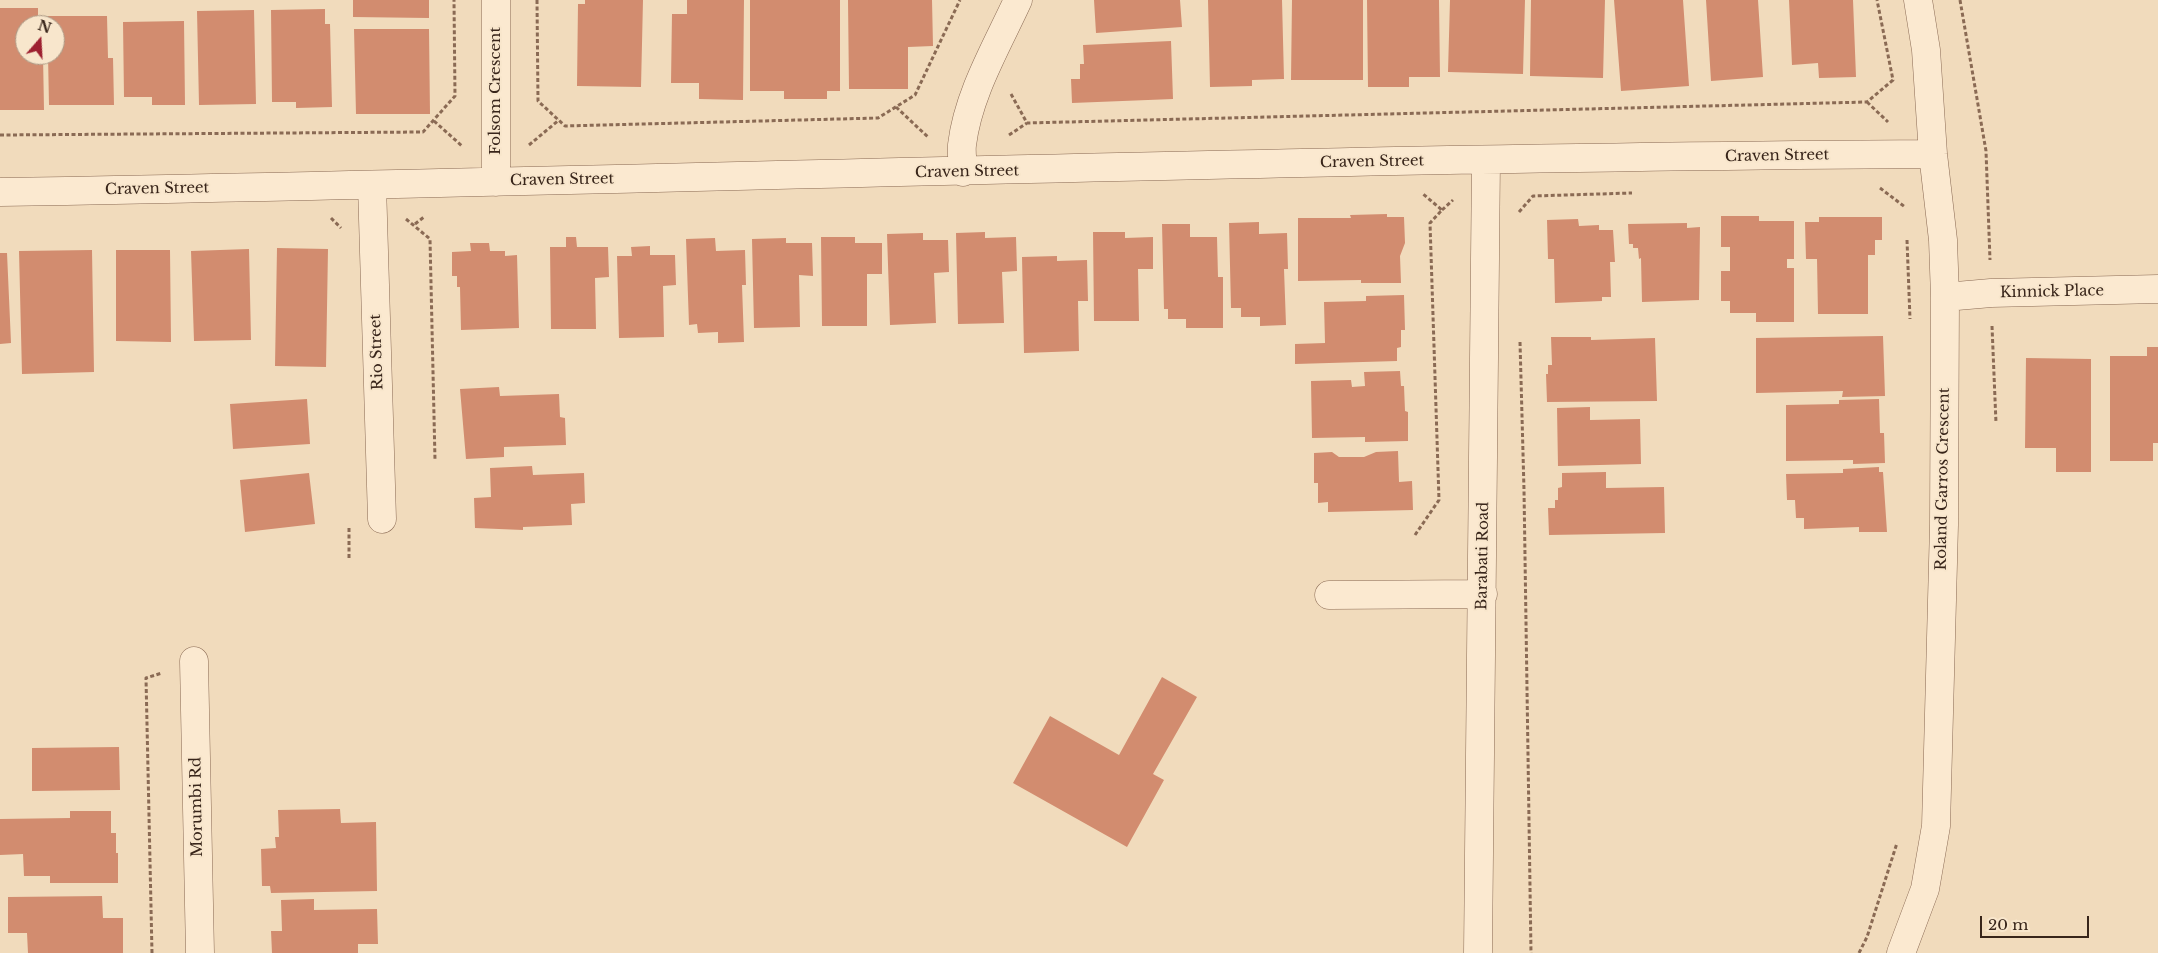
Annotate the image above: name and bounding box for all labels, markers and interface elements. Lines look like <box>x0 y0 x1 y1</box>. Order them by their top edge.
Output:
north arrow <box>15 15 65 65</box>
text: N <box>35 16 54 37</box>
street label: Folsom Crescent <box>487 27 505 155</box>
street label: Craven Street <box>1725 146 1829 166</box>
street label: Craven Street <box>1320 152 1424 172</box>
street label: Craven Street <box>915 162 1019 182</box>
street label: Craven Street <box>510 170 614 190</box>
street label: Craven Street <box>105 179 209 199</box>
street label: Kinnick Place <box>2000 282 2104 302</box>
street label: Rio Street <box>367 314 387 390</box>
street label: Roland Garros Crescent <box>1932 387 1954 571</box>
street label: Barabati Road <box>1473 502 1493 610</box>
street label: Morumbi Rd <box>187 757 207 857</box>
scale bar <box>1983 906 2092 938</box>
text: 20 m <box>1988 915 2028 934</box>

